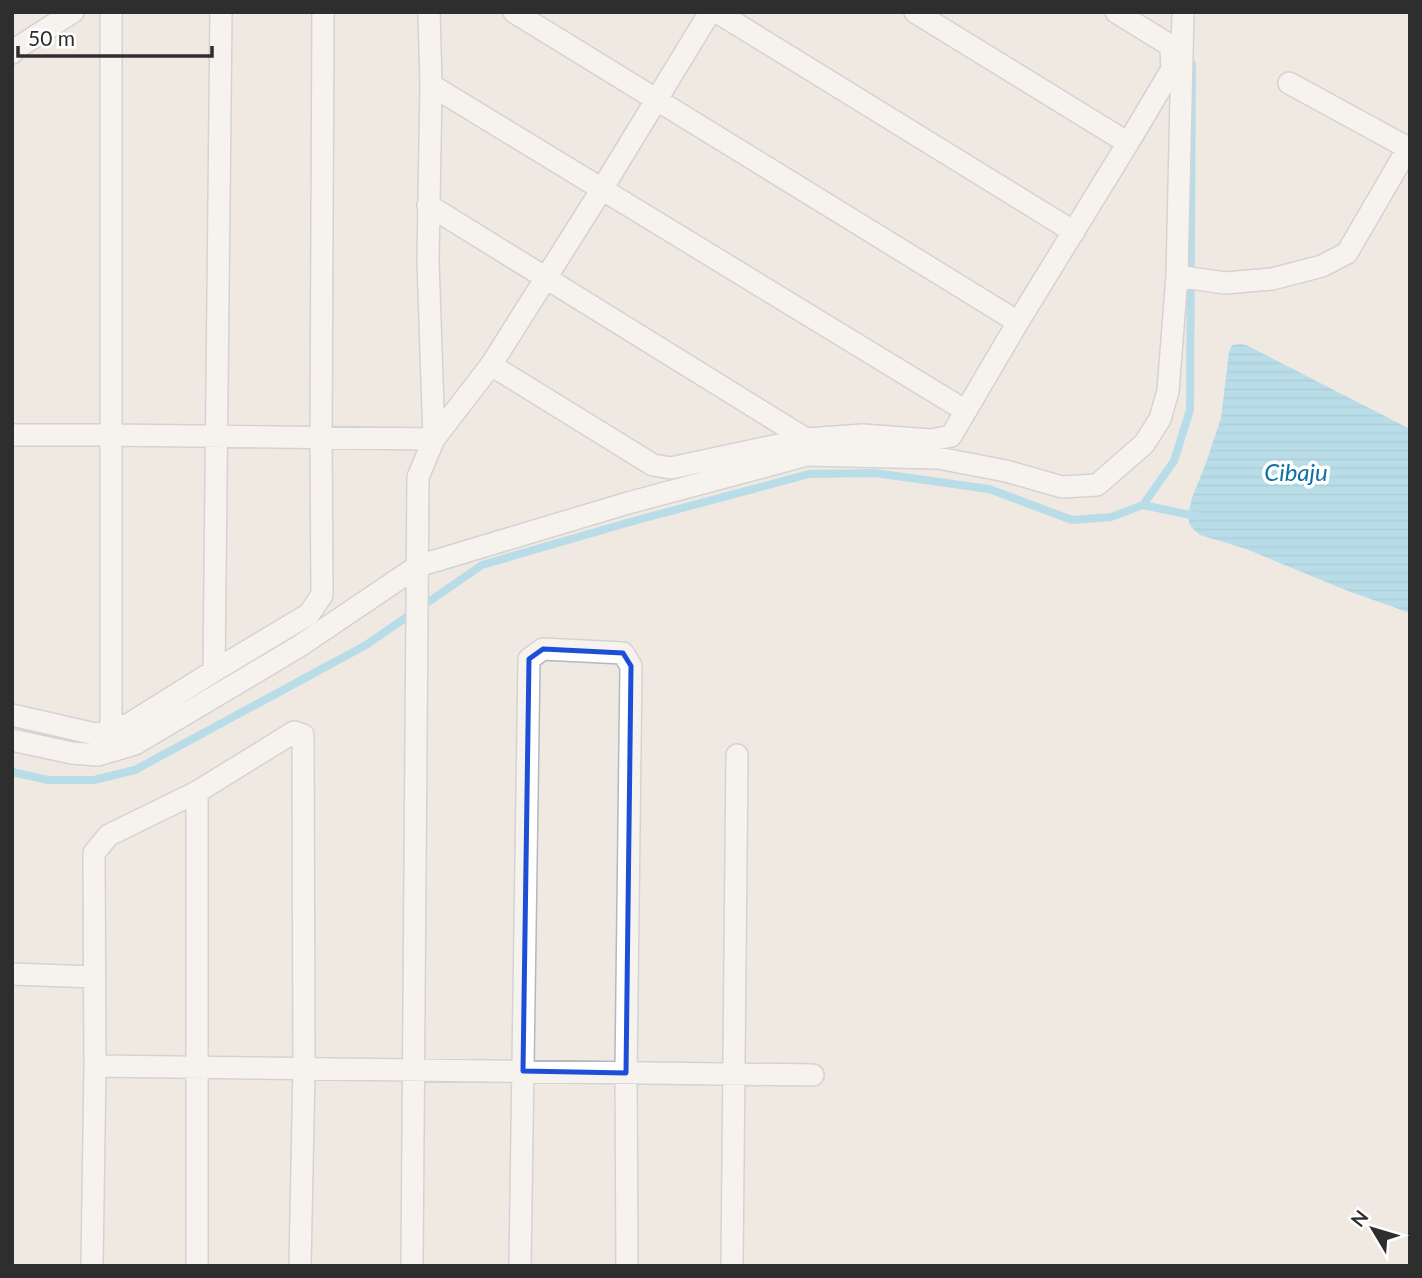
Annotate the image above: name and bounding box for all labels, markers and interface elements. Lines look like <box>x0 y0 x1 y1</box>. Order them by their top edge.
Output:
scale bar <box>18 14 212 58</box>
text: 50 m <box>28 25 75 50</box>
water label: Cibaju <box>1264 457 1328 486</box>
north arrow <box>1338 1194 1408 1264</box>
text: N <box>1346 1205 1373 1231</box>

